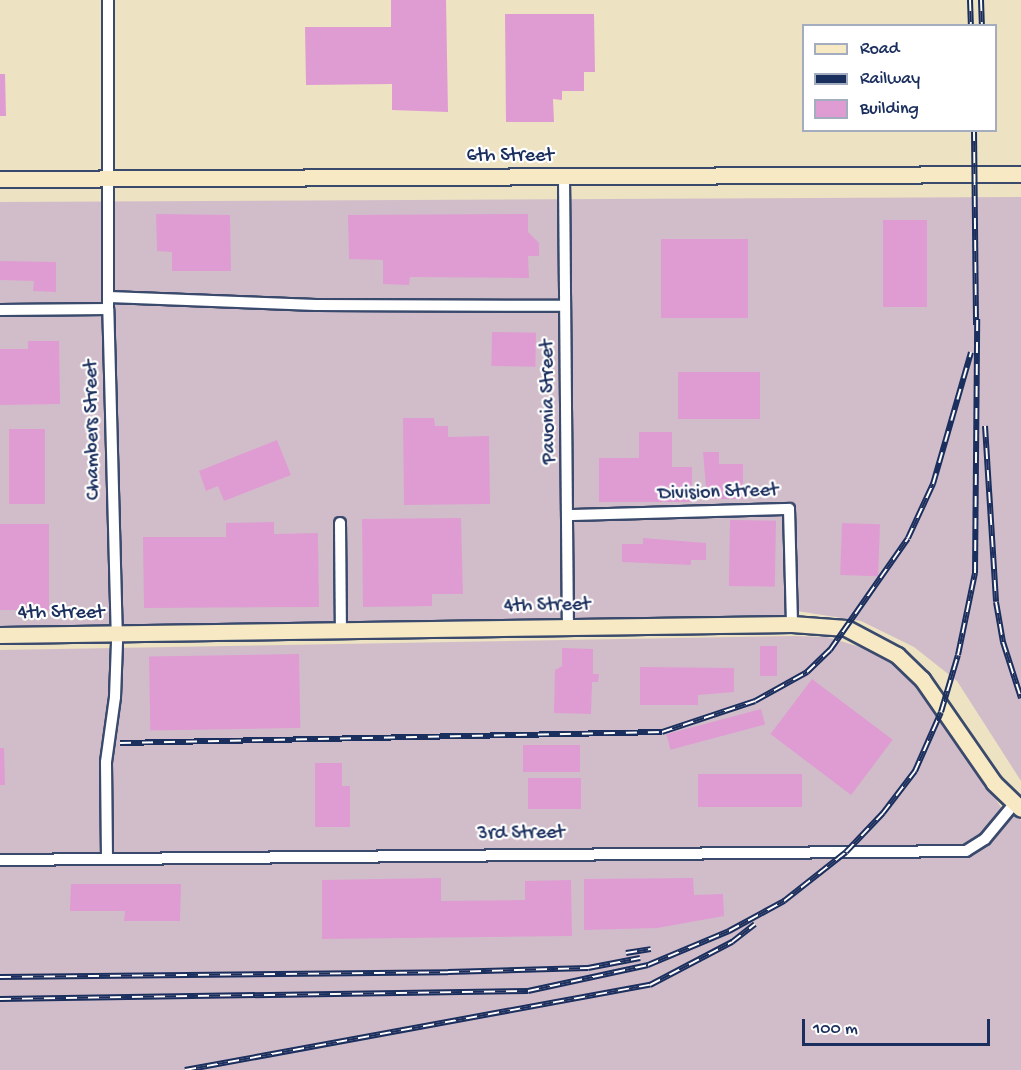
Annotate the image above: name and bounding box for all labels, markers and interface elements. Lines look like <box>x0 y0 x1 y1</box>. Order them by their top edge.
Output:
legend <box>802 24 997 132</box>
text: Road <box>860 39 899 60</box>
text: Railway <box>860 69 920 90</box>
text: Building <box>860 99 919 120</box>
street label: 6th Street <box>466 144 554 168</box>
street label: Pavonia Street <box>536 340 562 464</box>
street label: Chambers Street <box>80 360 106 500</box>
street label: Division Street <box>658 479 778 507</box>
street label: 4th Street <box>504 593 590 619</box>
street label: 4th Street <box>18 601 104 625</box>
street label: 3rd Street <box>477 821 565 847</box>
scale bar <box>805 1007 992 1045</box>
text: 100 m <box>813 1019 858 1040</box>

